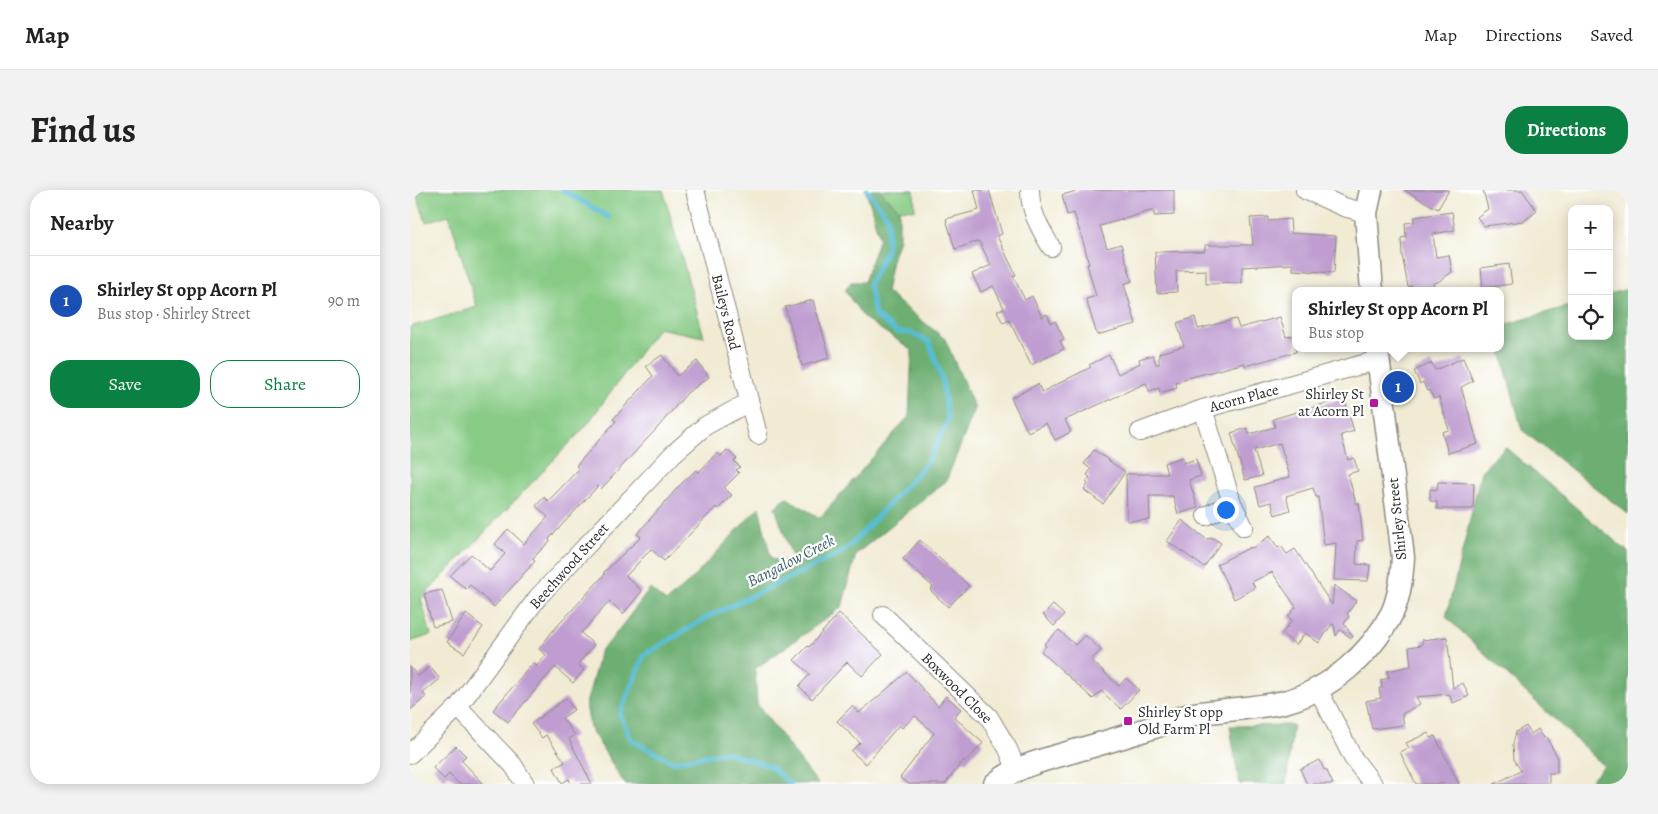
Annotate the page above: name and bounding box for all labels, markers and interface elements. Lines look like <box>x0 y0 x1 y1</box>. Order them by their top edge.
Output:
text: Map <box>25 19 69 51</box>
text: Map <box>1424 23 1457 47</box>
text: Directions <box>1485 23 1562 47</box>
text: Saved <box>1590 23 1633 47</box>
text: Find us <box>30 106 136 154</box>
button: Directions <box>1505 106 1628 154</box>
map controls <box>1568 205 1613 340</box>
button: + <box>1568 205 1613 250</box>
text: Nearby <box>50 209 113 237</box>
button: − <box>1568 250 1613 295</box>
street label: Baileys Road <box>707 272 745 353</box>
text: Shirley St opp Acorn Pl <box>97 277 277 303</box>
popup <box>1292 287 1504 352</box>
text: 1 <box>63 290 69 312</box>
text: 90 m <box>328 290 360 312</box>
button: locate <box>1568 295 1613 340</box>
text: Shirley St opp Acorn Pl <box>1308 296 1488 322</box>
text: Bus stop · Shirley Street <box>97 303 251 325</box>
text: Bus stop <box>1308 322 1364 344</box>
button: Save <box>50 360 200 408</box>
button: Share <box>210 360 360 408</box>
pin: 1 <box>1382 368 1414 406</box>
street label: Acorn Place <box>1206 379 1281 417</box>
place label: Shirley St at Acorn Pl <box>1298 384 1364 421</box>
marker: Shirley St at Acorn Pl <box>1368 397 1380 409</box>
street label: Shirley Street <box>1383 477 1411 561</box>
your location <box>1213 497 1239 523</box>
street label: Beechwood Street <box>525 519 613 613</box>
water label: Bangalow Creek <box>744 530 838 592</box>
street label: Boxwood Close <box>917 648 997 728</box>
place label: Shirley St opp Old Farm Pl <box>1138 702 1223 739</box>
marker: Shirley St opp Old Farm Pl <box>1122 715 1134 727</box>

